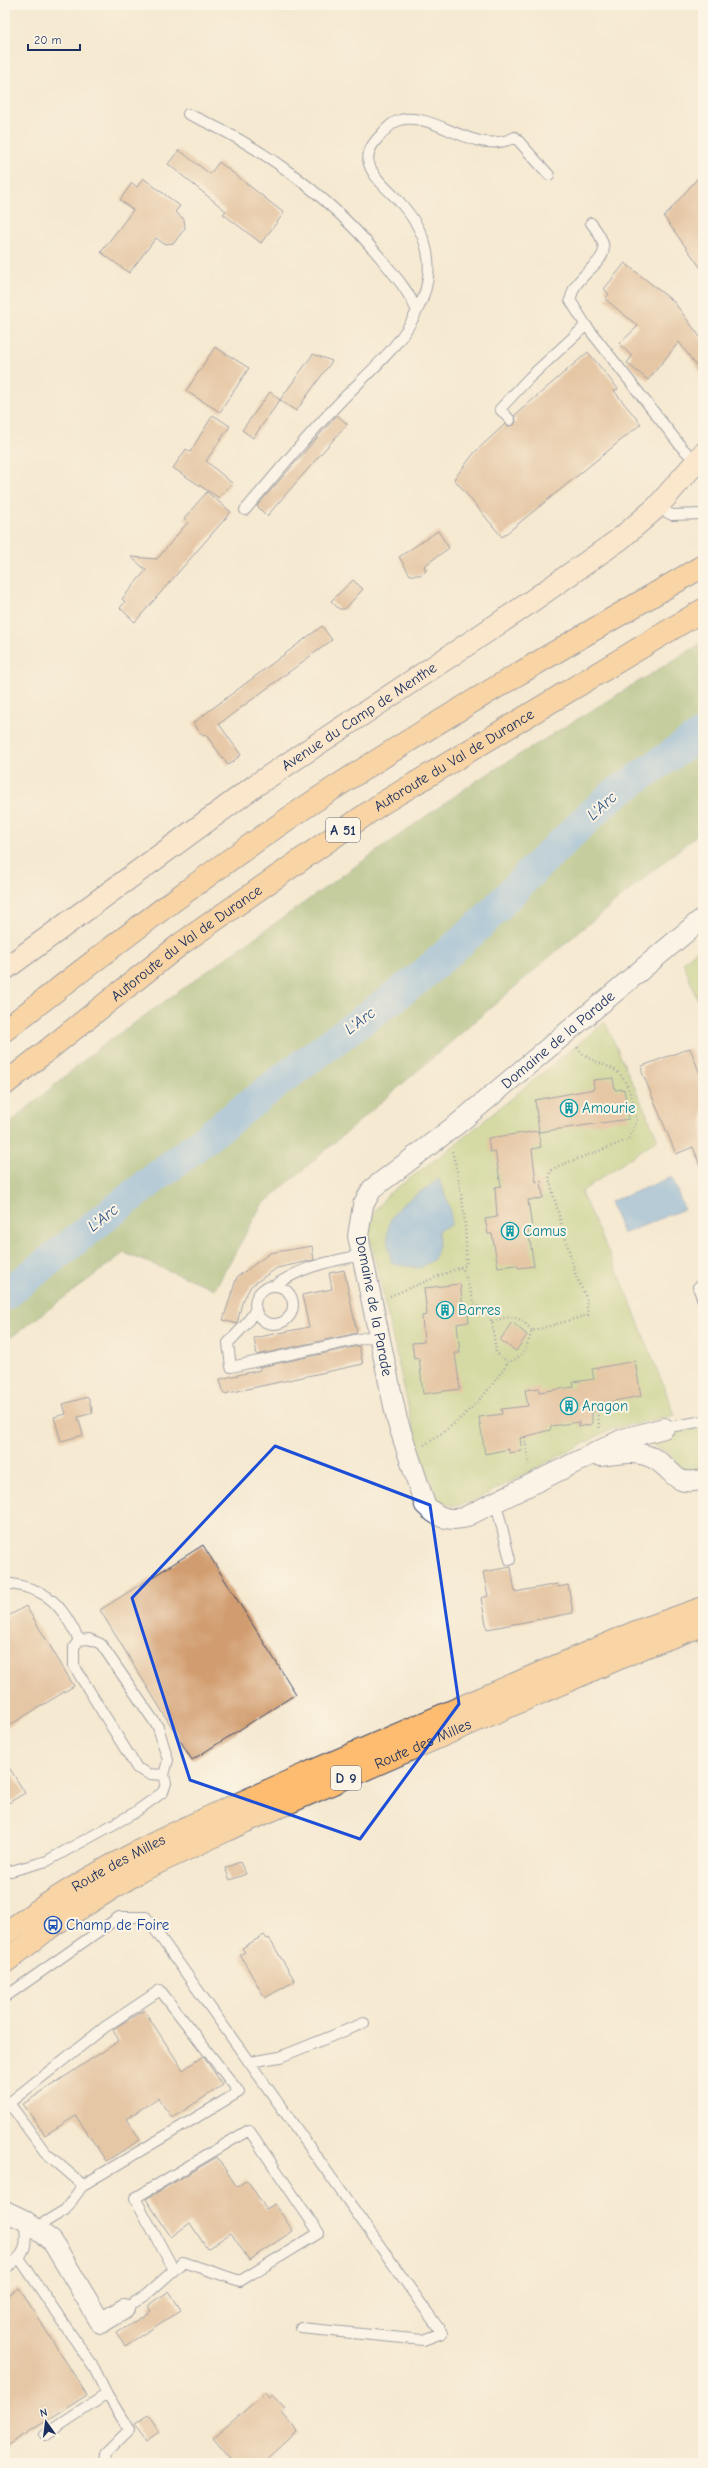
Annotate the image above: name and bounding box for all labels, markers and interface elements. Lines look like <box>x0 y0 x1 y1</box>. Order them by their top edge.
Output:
scale bar <box>28 26 80 52</box>
text: 20 m <box>34 33 62 47</box>
street label: Avenue du Camp de Menthe <box>278 658 440 774</box>
street label: Autoroute du Val de Durance <box>370 705 538 815</box>
water label: L'Arc <box>583 788 621 824</box>
road number: A 51 <box>326 818 360 842</box>
street label: Autoroute du Val de Durance <box>107 881 266 1005</box>
street label: Domaine de la Parade <box>498 987 619 1092</box>
water label: L'Arc <box>341 1004 379 1038</box>
building icon: Amourie <box>559 1098 579 1118</box>
place label: Amourie <box>582 1099 636 1117</box>
water label: L'Arc <box>84 1200 122 1235</box>
building icon: Camus <box>500 1221 520 1241</box>
place label: Camus <box>523 1222 566 1240</box>
street label: Domaine de la Parade <box>352 1234 397 1378</box>
building icon: Barres <box>435 1300 455 1320</box>
place label: Barres <box>458 1301 500 1319</box>
building icon: Aragon <box>559 1396 579 1416</box>
place label: Aragon <box>582 1397 628 1415</box>
street label: Route des Milles <box>372 1715 474 1773</box>
road number: D 9 <box>331 1766 361 1790</box>
street label: Route des Milles <box>68 1830 168 1896</box>
bus stop icon: Champ de Foire <box>43 1915 63 1935</box>
place label: Champ de Foire <box>66 1916 170 1934</box>
north arrow <box>26 2402 66 2442</box>
text: N <box>39 2406 49 2420</box>

